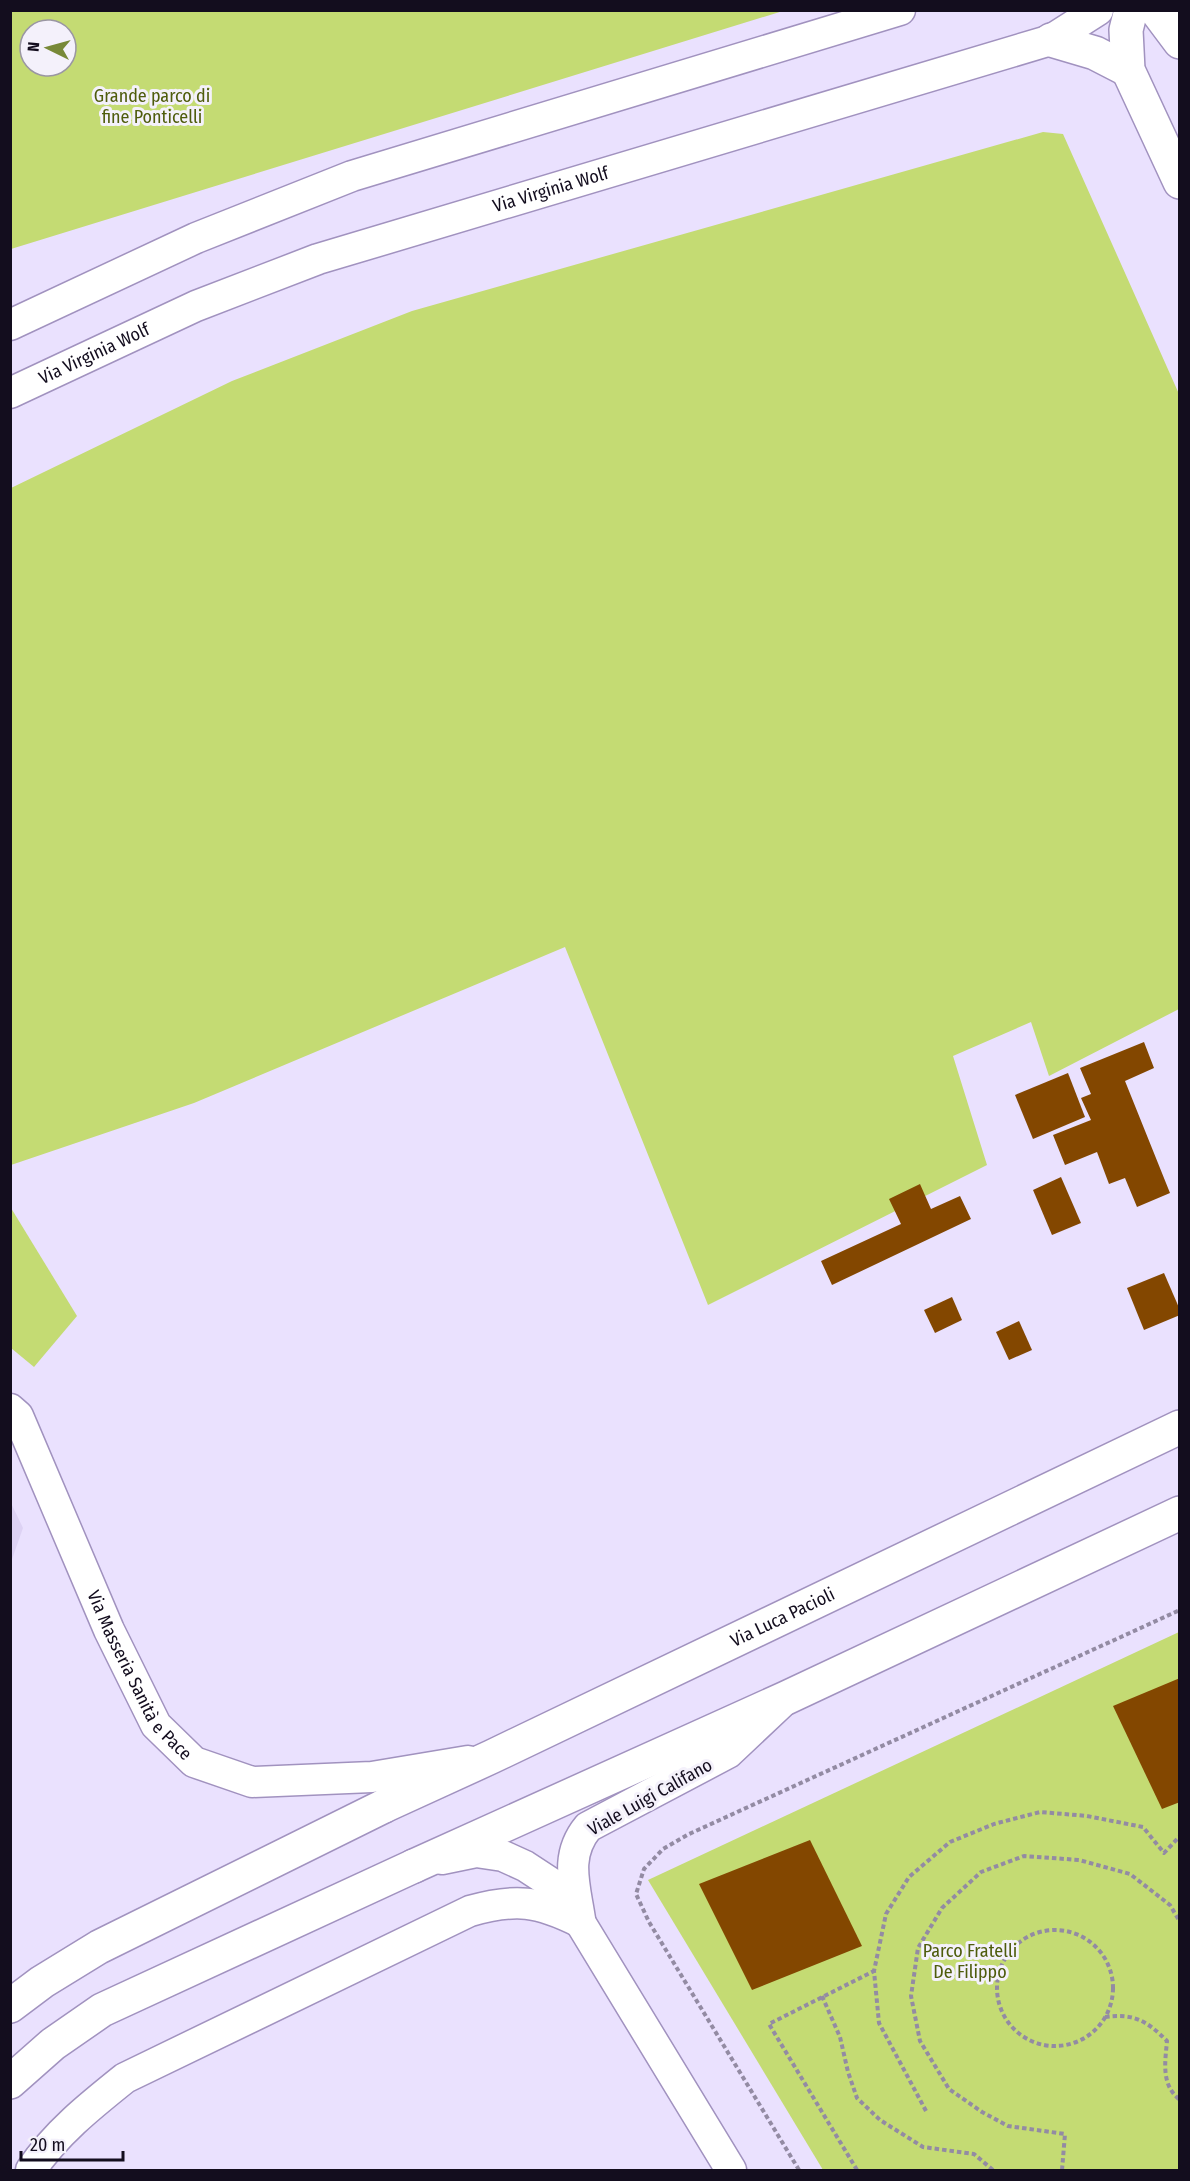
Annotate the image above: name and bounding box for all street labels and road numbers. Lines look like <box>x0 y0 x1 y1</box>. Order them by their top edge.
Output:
street label: Via Virginia Wolf <box>490 161 613 217</box>
street label: Via Virginia Wolf <box>35 318 154 389</box>
street label: Via Luca Pacioli <box>727 1583 838 1652</box>
street label: Via Masseria Sanità e Pace <box>82 1587 196 1765</box>
street label: Viale Luigi Califano <box>584 1754 716 1840</box>

